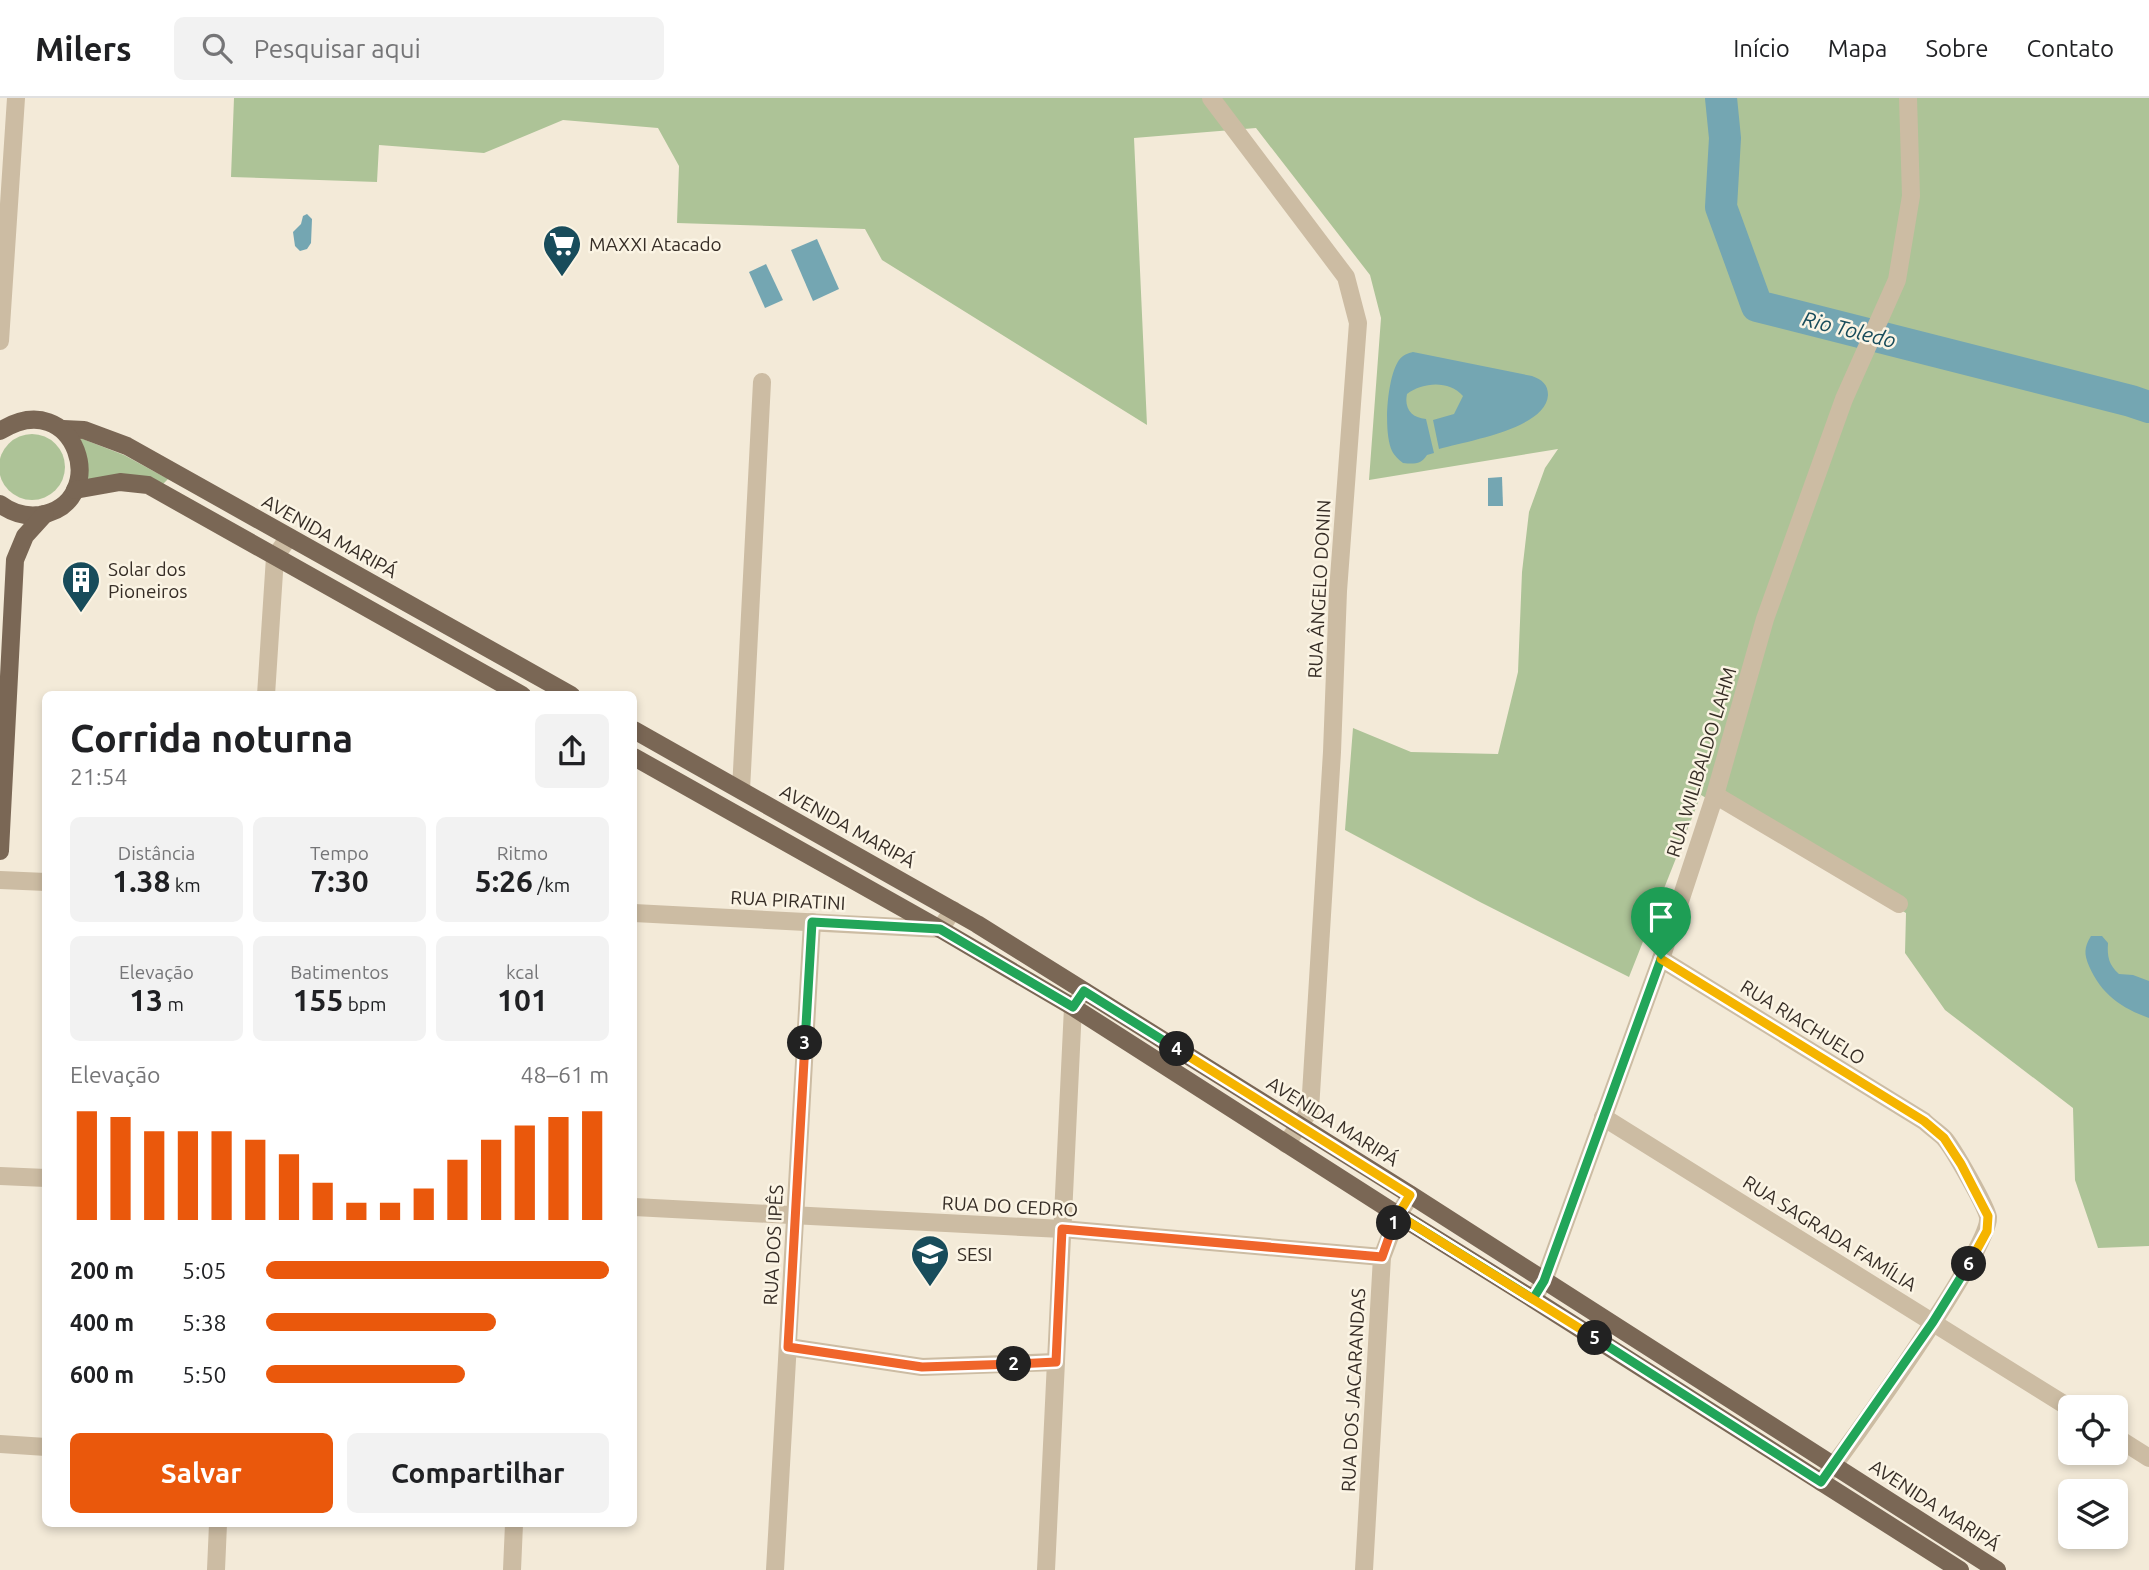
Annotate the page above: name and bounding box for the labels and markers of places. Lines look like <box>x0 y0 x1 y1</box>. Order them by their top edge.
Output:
supermarket icon: MAXXI Atacado <box>541 223 583 278</box>
place label: MAXXI Atacado <box>589 233 722 255</box>
place label: Solar dos Pioneiros <box>108 558 188 602</box>
building icon: Solar dos Pioneiros <box>60 559 102 614</box>
pin <box>1631 887 1691 959</box>
pin: 3 <box>788 1026 822 1060</box>
pin: 4 <box>1160 1032 1194 1066</box>
pin: 1 <box>1376 1206 1412 1240</box>
school or university icon: SESI <box>909 1233 951 1288</box>
place label: SESI <box>957 1243 992 1265</box>
pin: 6 <box>1952 1246 1986 1282</box>
pin: 5 <box>1578 1320 1612 1356</box>
pin: 2 <box>996 1346 1032 1382</box>

